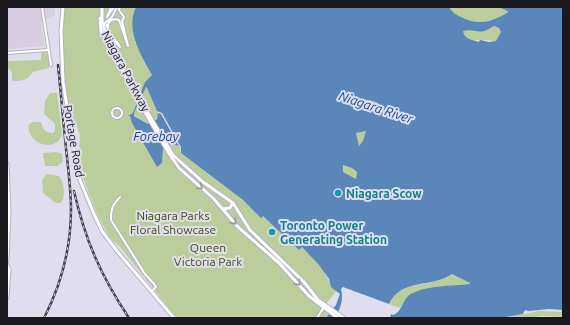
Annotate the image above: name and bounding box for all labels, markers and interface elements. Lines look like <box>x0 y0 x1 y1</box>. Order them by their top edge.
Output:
street label: Niagara Parkway <box>99 29 153 114</box>
water label: Niagara River <box>337 88 416 126</box>
street label: Portage Road <box>61 104 87 178</box>
water label: Forebay <box>133 129 180 143</box>
one-way arrow <box>195 182 202 189</box>
place label: Niagara Scow <box>346 187 422 200</box>
marker: Niagara Scow <box>333 188 343 198</box>
park label: Niagara Parks Floral Showcase <box>130 209 216 236</box>
one-way arrow <box>229 217 237 225</box>
place label: Toronto Power Generating Station <box>280 219 387 246</box>
marker: Toronto Power Generating Station <box>267 227 277 237</box>
park label: Queen Victoria Park <box>174 241 242 268</box>
one-way arrow <box>293 279 300 286</box>

